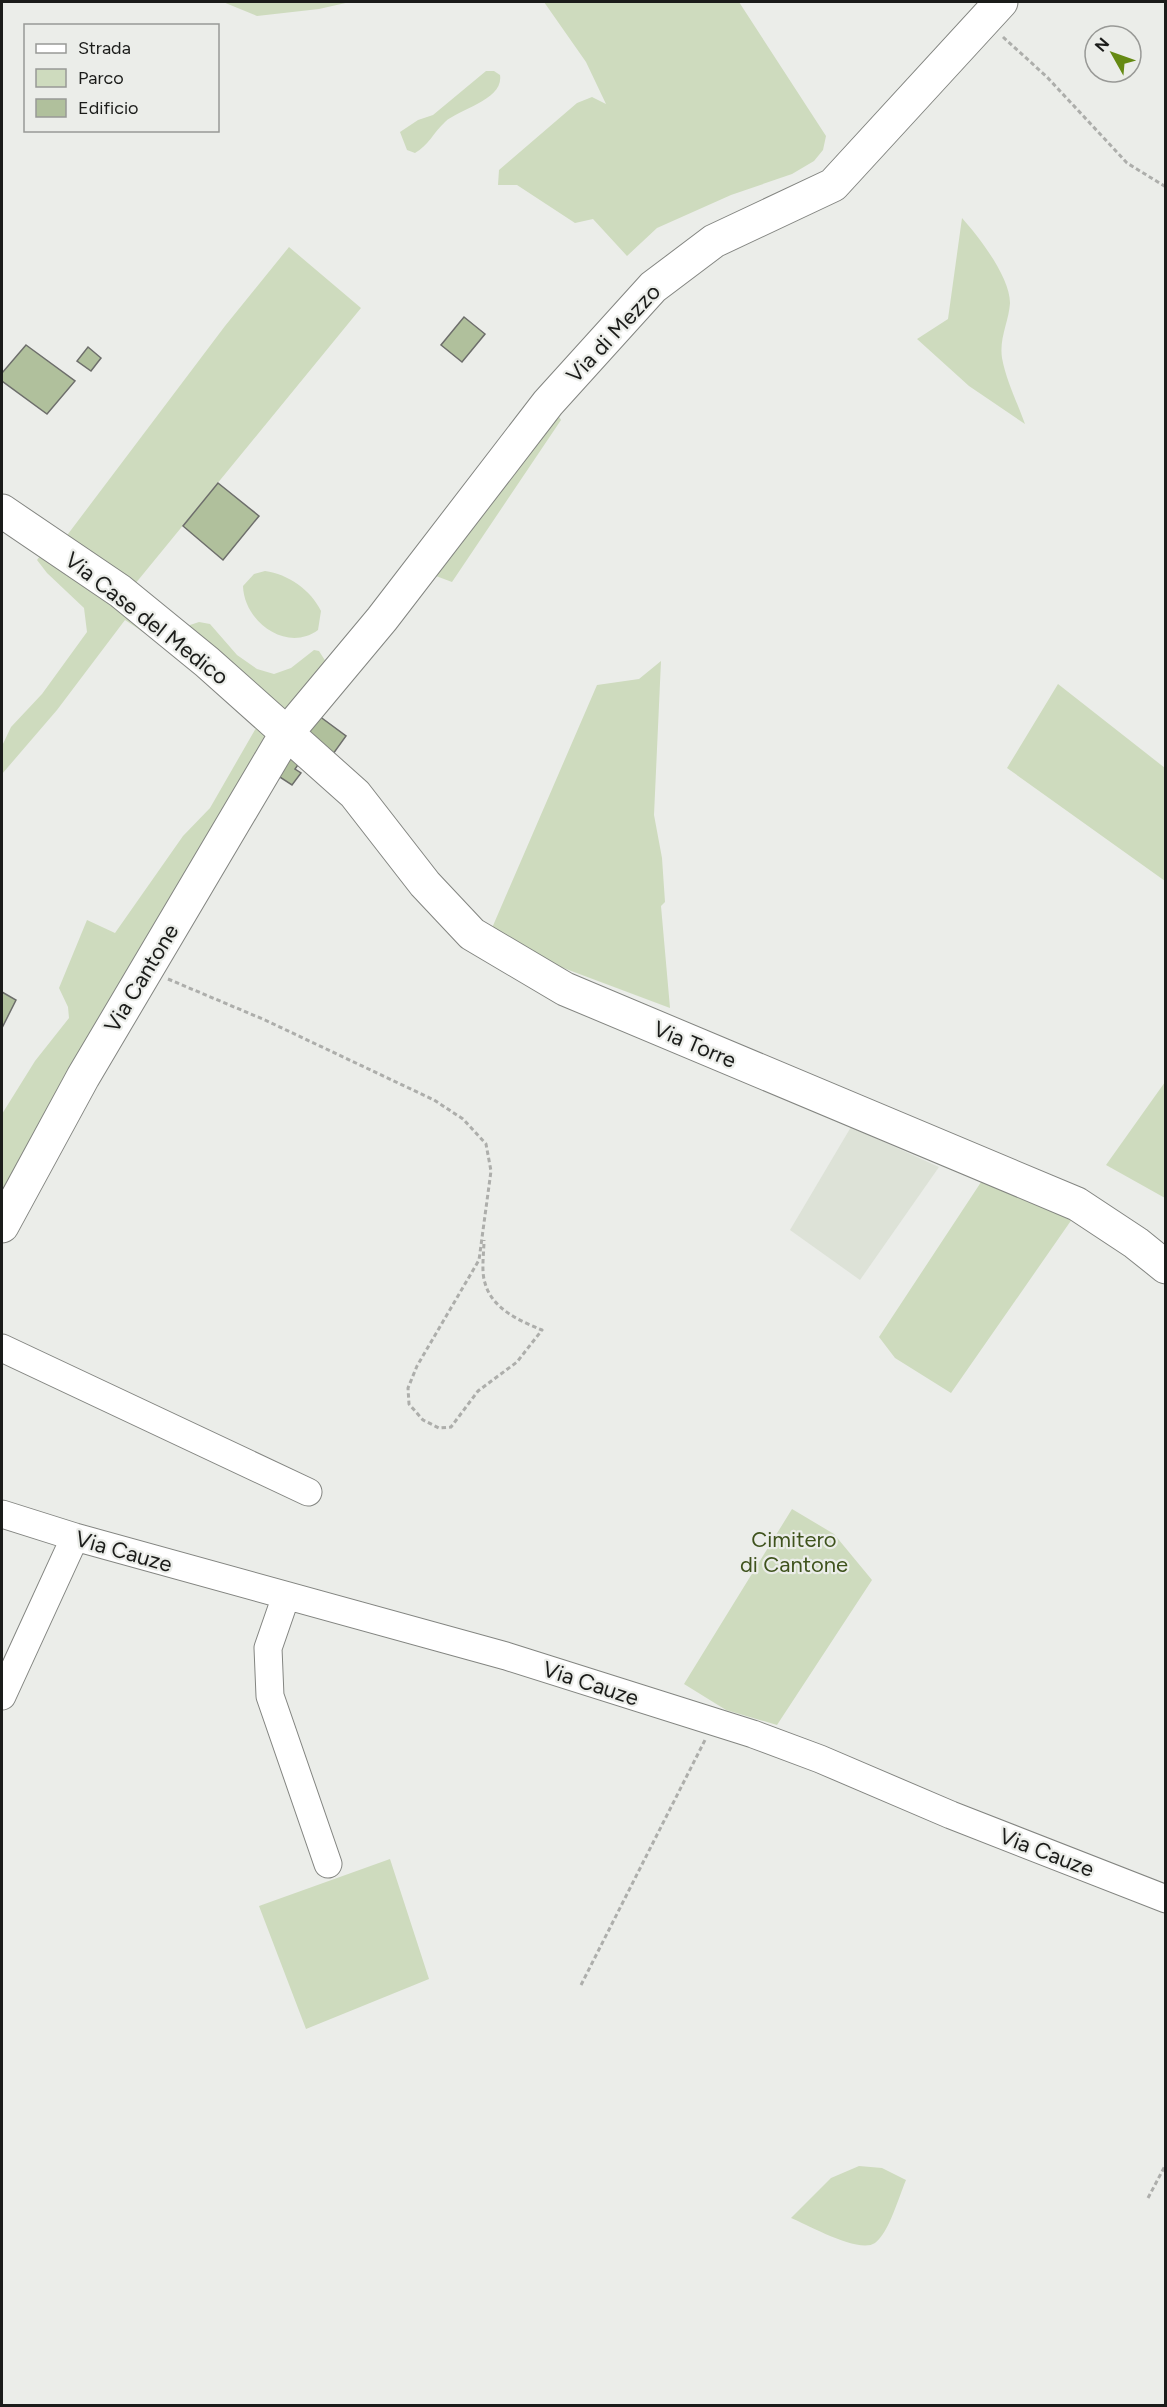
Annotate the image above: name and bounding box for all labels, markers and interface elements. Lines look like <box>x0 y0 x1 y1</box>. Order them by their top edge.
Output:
legend <box>24 24 219 132</box>
north arrow <box>1083 24 1143 84</box>
text: N <box>1091 34 1113 56</box>
text: Strada <box>78 37 131 59</box>
text: Parco <box>78 67 124 89</box>
text: Edificio <box>78 97 139 119</box>
street label: Via di Mezzo <box>561 278 666 388</box>
street label: Via Case del Medico <box>59 546 234 691</box>
street label: Via Cantone <box>99 919 184 1037</box>
street label: Via Torre <box>649 1015 740 1074</box>
street label: Via Cauze <box>72 1525 175 1578</box>
park label: Cimitero di Cantone <box>740 1526 848 1578</box>
street label: Via Cauze <box>540 1655 642 1712</box>
street label: Via Cauze <box>996 1822 1098 1883</box>

